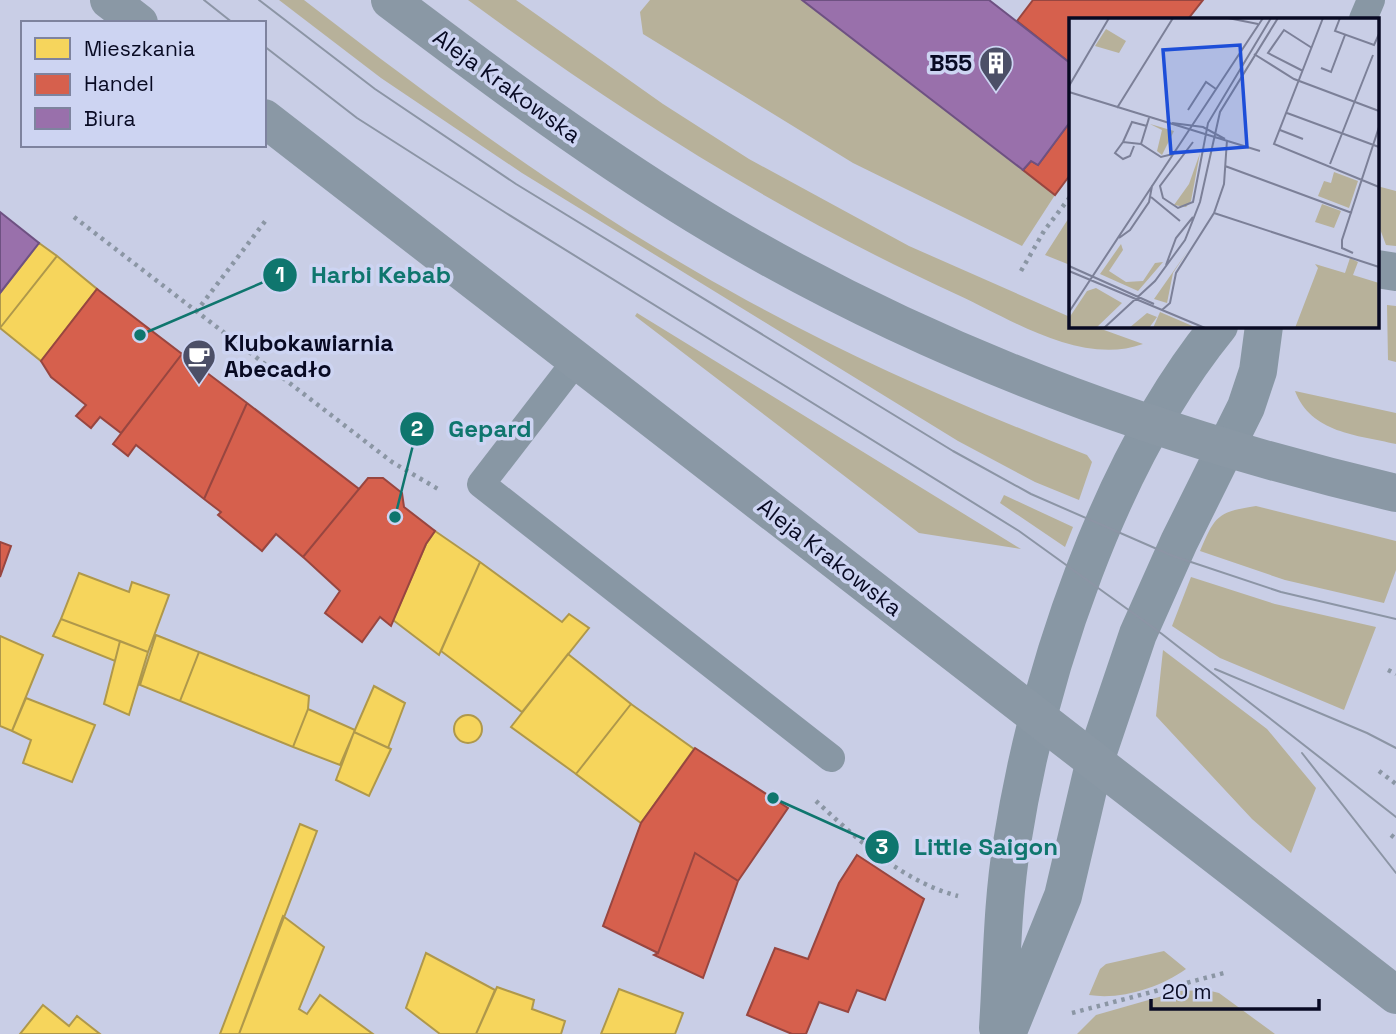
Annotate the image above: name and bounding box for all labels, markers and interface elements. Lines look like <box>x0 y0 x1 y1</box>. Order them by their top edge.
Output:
inset map <box>1069 18 1378 327</box>
legend <box>21 21 266 147</box>
street label: Aleja Krakowska <box>427 22 587 150</box>
text: Mieszkania <box>84 35 195 62</box>
building icon: B55 <box>977 44 1015 93</box>
place label: B55 <box>929 48 972 78</box>
text: Handel <box>84 70 154 97</box>
text: Biura <box>84 105 136 132</box>
callout: Harbi Kebab <box>262 253 465 298</box>
text: Harbi Kebab <box>311 259 451 290</box>
text: 1 <box>275 261 285 288</box>
place label: Klubokawiarnia Abecadło <box>224 328 394 384</box>
cafe icon: Klubokawiarnia Abecadło <box>180 337 218 386</box>
callout: Gepard <box>400 406 546 451</box>
text: Gepard <box>448 413 532 444</box>
text: 2 <box>411 415 423 442</box>
street label: Aleja Krakowska <box>752 491 908 623</box>
callout: Little Saigon <box>865 824 1072 869</box>
text: Little Saigon <box>914 831 1058 862</box>
text: 3 <box>876 833 888 860</box>
scale bar <box>1151 968 1319 1012</box>
text: 20 m <box>1162 978 1212 1005</box>

